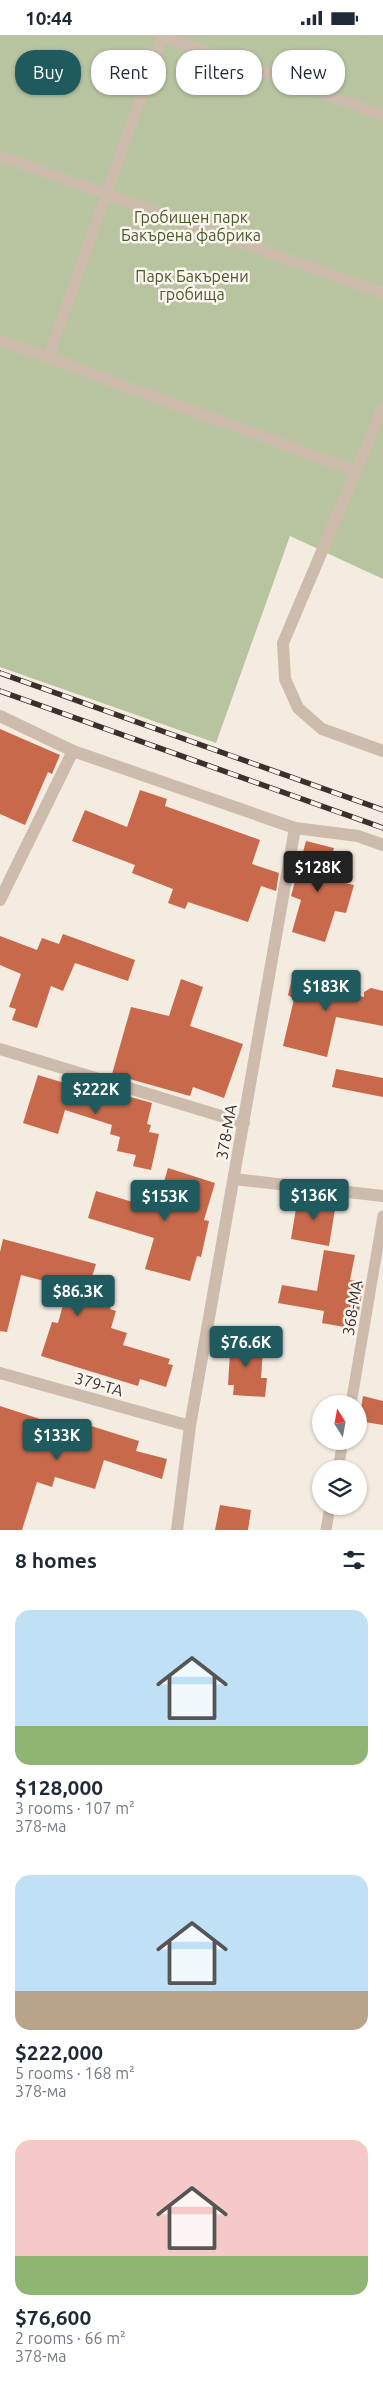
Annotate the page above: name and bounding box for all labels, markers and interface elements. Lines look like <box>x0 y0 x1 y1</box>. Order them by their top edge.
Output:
text: 10:44 <box>25 7 73 29</box>
chip: Buy <box>15 50 81 95</box>
chip: Rent <box>91 50 166 95</box>
chip: Filters <box>176 50 262 95</box>
chip: New <box>272 50 345 95</box>
park label: Гробищен парк Бакърена фабрика <box>121 208 261 244</box>
park label: Парк Бакърени гробища <box>135 267 249 303</box>
pin: $128K <box>283 851 353 893</box>
text: $128K <box>295 858 341 876</box>
pin: $183K <box>291 969 361 1012</box>
text: $183K <box>303 977 349 995</box>
pin: $222K <box>61 1073 131 1115</box>
text: $222K <box>73 1080 119 1098</box>
street label: 378-МА <box>212 1102 240 1161</box>
pin: $153K <box>130 1179 200 1222</box>
pin: $136K <box>279 1179 349 1221</box>
text: $136K <box>291 1186 337 1204</box>
text: $153K <box>142 1187 188 1205</box>
pin: $86.3K <box>37 1275 119 1317</box>
street label: 368-МА <box>339 1278 365 1337</box>
text: $86.3K <box>53 1282 103 1300</box>
pin: $76.6K <box>205 1325 287 1368</box>
text: $76.6K <box>221 1333 271 1351</box>
street label: 379-ТА <box>73 1369 126 1400</box>
north arrow <box>312 1395 368 1450</box>
map controls <box>312 1395 367 1515</box>
pin: $133K <box>22 1419 92 1461</box>
text: $133K <box>34 1426 80 1444</box>
button: layers <box>312 1460 367 1515</box>
icon: filters <box>340 1546 368 1574</box>
text: 8 homes <box>15 1548 97 1572</box>
icon: home <box>147 1643 237 1733</box>
text: $128,000 <box>15 1775 103 1799</box>
text: 3 rooms · 107 m² <box>15 1799 135 1817</box>
text: 378-ма <box>15 1817 67 1835</box>
icon: home <box>147 1908 237 1998</box>
text: $222,000 <box>15 2040 103 2064</box>
text: 5 rooms · 168 m² <box>15 2064 135 2082</box>
text: 378-ма <box>15 2082 67 2100</box>
icon: home <box>147 2173 237 2263</box>
text: $76,600 <box>15 2305 91 2329</box>
text: 2 rooms · 66 m² <box>15 2329 126 2347</box>
text: 378-ма <box>15 2347 67 2365</box>

